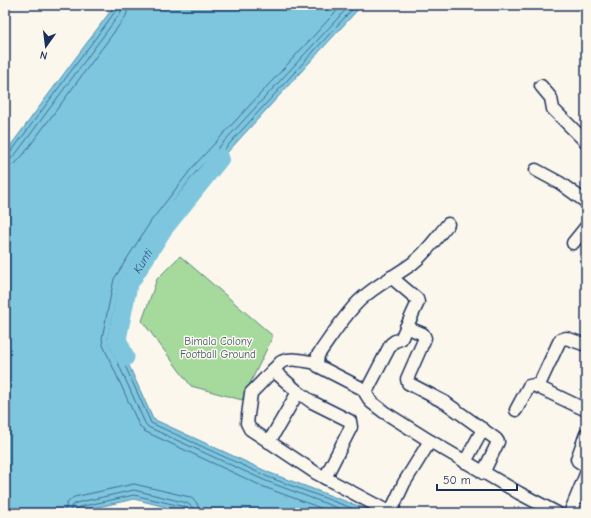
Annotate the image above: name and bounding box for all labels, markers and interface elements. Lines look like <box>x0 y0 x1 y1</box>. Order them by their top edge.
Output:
north arrow <box>26 26 66 66</box>
text: N <box>39 48 49 62</box>
water label: Kunti <box>130 246 156 276</box>
park label: Bimala Colony Football Ground <box>180 335 256 361</box>
scale bar <box>437 466 517 492</box>
text: 50 m <box>443 473 471 487</box>

